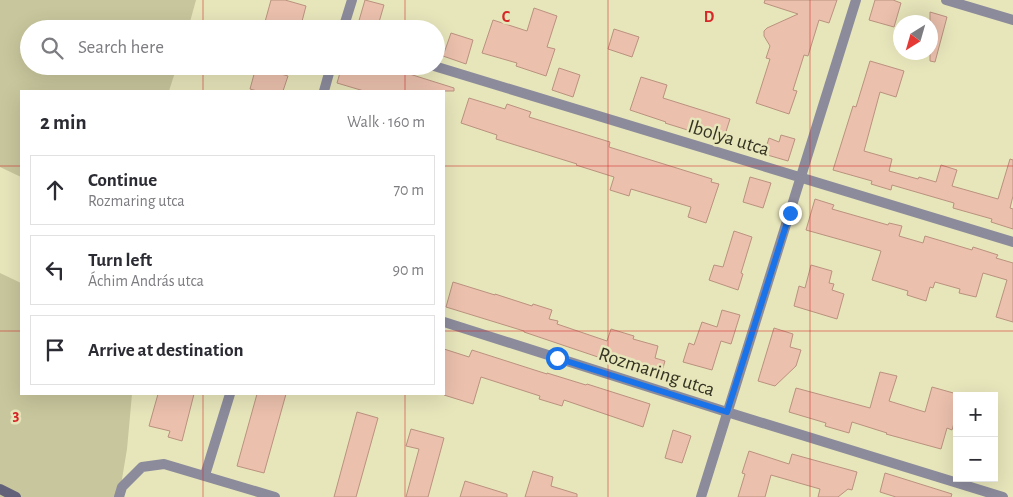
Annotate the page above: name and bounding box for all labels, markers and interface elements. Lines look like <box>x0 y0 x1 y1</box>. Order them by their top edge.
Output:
text: C <box>502 9 511 25</box>
text: D <box>704 9 715 25</box>
north arrow <box>893 15 938 60</box>
search box <box>20 20 445 75</box>
icon: search <box>38 34 66 62</box>
text: Search here <box>78 38 164 57</box>
text: 2 min <box>40 112 87 133</box>
text: Walk · 160 m <box>347 114 425 130</box>
street label: Ibolya utca <box>686 116 772 160</box>
text: Continue <box>88 171 157 190</box>
icon: ahead <box>41 176 69 204</box>
text: 70 m <box>393 182 424 198</box>
text: Rozmaring utca <box>88 193 185 209</box>
route end <box>779 202 802 225</box>
text: Turn left <box>88 251 152 270</box>
icon: left <box>41 256 69 284</box>
text: 90 m <box>393 262 424 278</box>
text: Áchim András utca <box>88 273 204 289</box>
icon: arrive <box>41 336 69 364</box>
text: Arrive at destination <box>88 341 244 360</box>
street label: Rozmaring utca <box>596 344 717 400</box>
route start <box>546 347 569 370</box>
map controls <box>953 392 998 482</box>
button: + <box>953 392 998 437</box>
text: 3 <box>13 407 20 423</box>
button: − <box>953 437 998 482</box>

